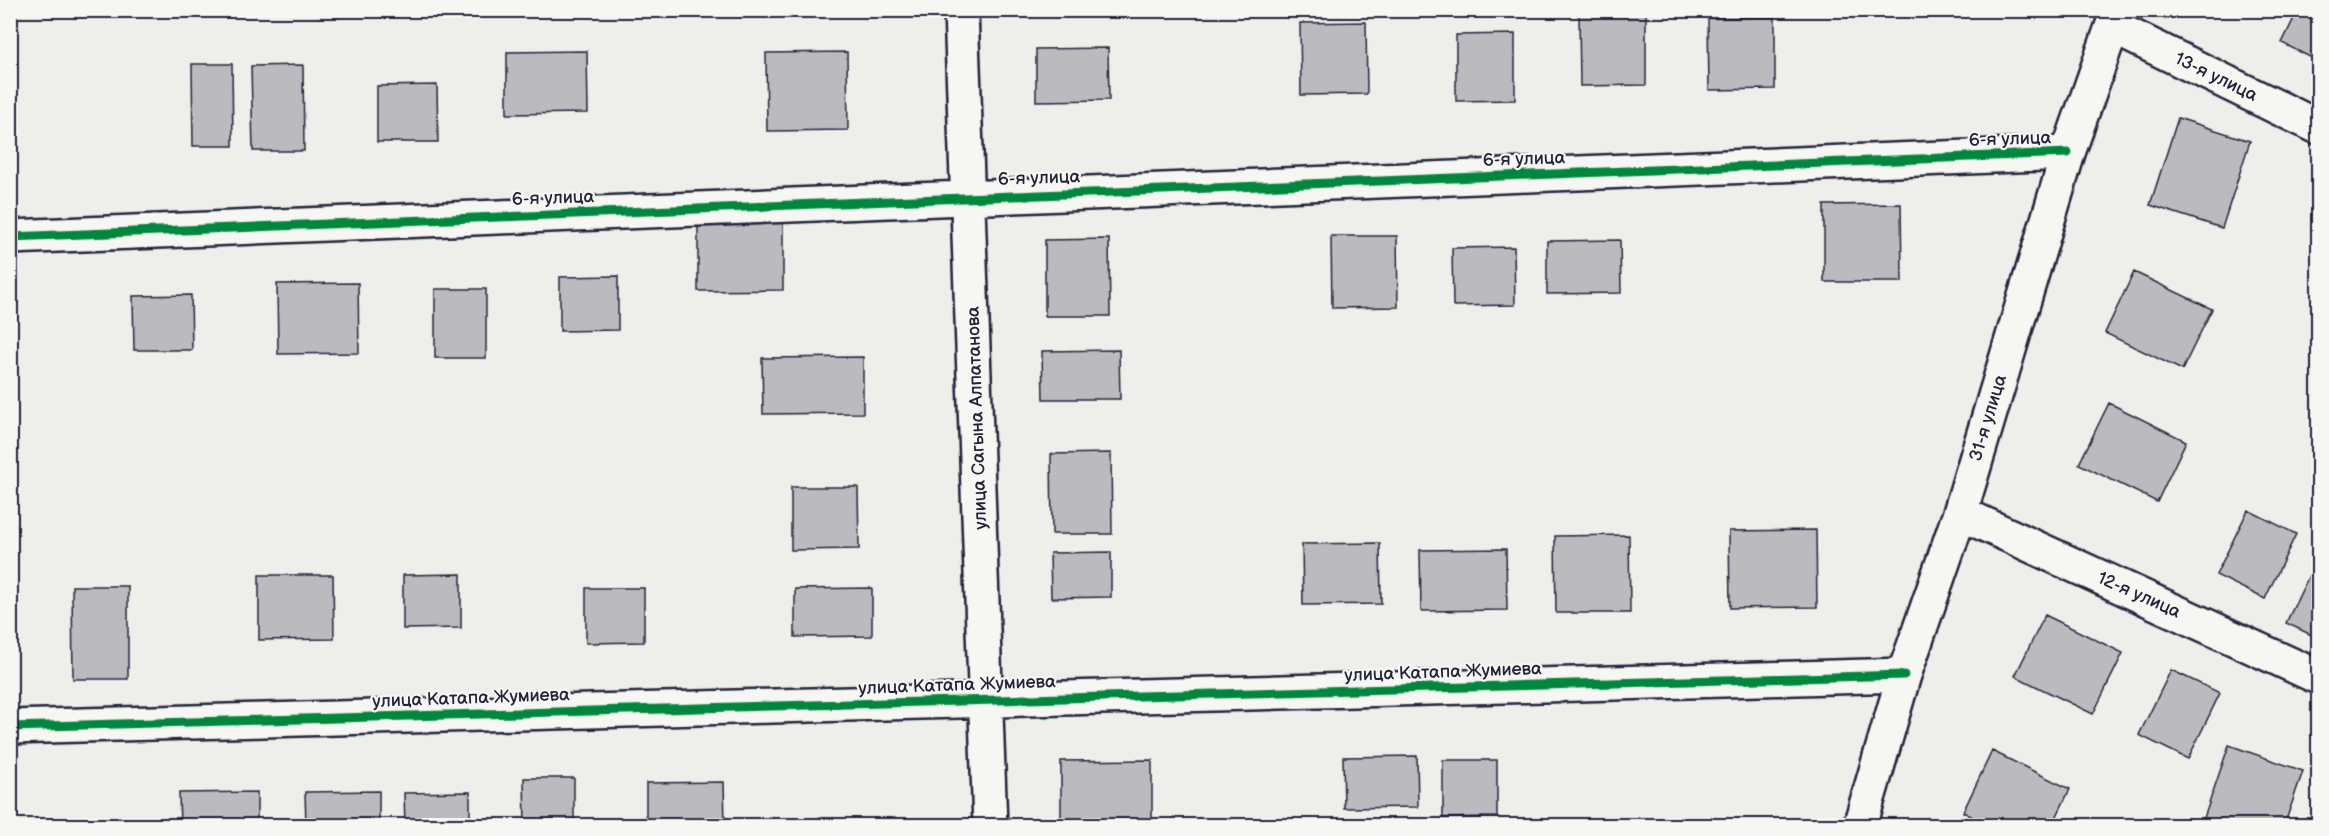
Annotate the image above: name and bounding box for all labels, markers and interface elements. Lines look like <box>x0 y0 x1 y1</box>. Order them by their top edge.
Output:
street label: 13-я улица <box>2171 48 2261 106</box>
street label: 6-я улица <box>1969 127 2052 151</box>
street label: 6-я улица <box>1483 147 1566 171</box>
street label: 6-я улица <box>998 166 1081 190</box>
street label: 6-я улица <box>512 186 595 210</box>
street label: улица Сагына Алпатанова <box>963 306 991 530</box>
street label: 31-я улица <box>1965 372 2011 464</box>
street label: 12-я улица <box>2094 567 2184 623</box>
street label: улица Катапа Жумиева <box>1344 658 1542 686</box>
street label: улица Катапа Жумиева <box>858 671 1056 699</box>
street label: улица Катапа Жумиева <box>372 684 570 712</box>

